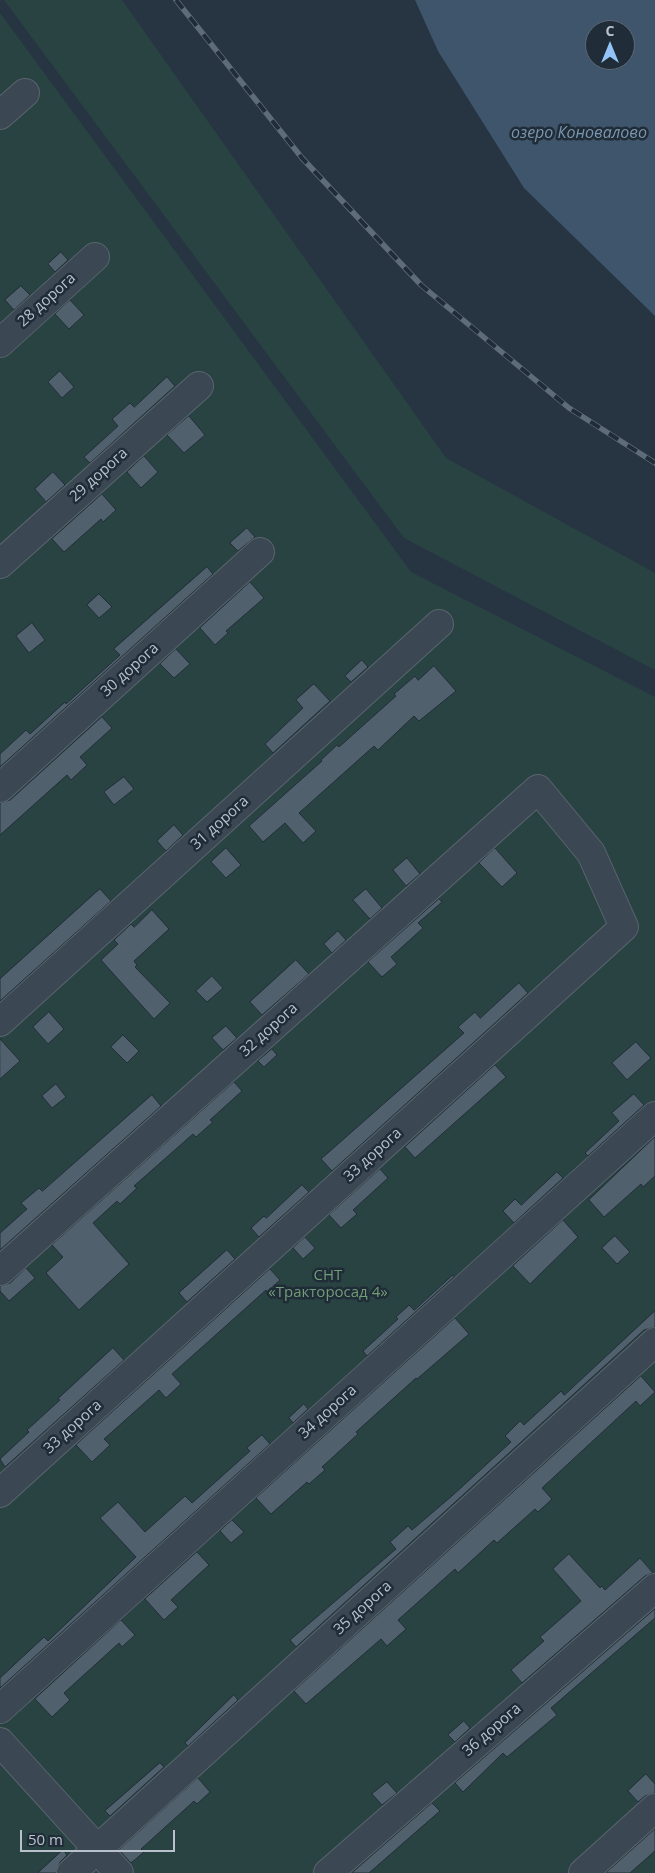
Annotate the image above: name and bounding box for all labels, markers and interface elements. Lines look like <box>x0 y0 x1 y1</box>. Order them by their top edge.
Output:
north arrow <box>585 20 635 70</box>
text: С <box>606 21 614 40</box>
water label: озеро Коновалово <box>511 123 647 143</box>
street label: 28 дорога <box>14 269 80 331</box>
street label: 29 дорога <box>66 444 132 506</box>
street label: 30 дорога <box>97 639 163 701</box>
street label: 31 дорога <box>187 792 253 854</box>
street label: 32 дорога <box>236 999 302 1061</box>
street label: 33 дорога <box>340 1124 406 1186</box>
park label: СНТ «Тракторосад 4» <box>268 1267 388 1302</box>
street label: 34 дорога <box>295 1381 361 1443</box>
street label: 33 дорога <box>40 1396 106 1458</box>
street label: 35 дорога <box>330 1577 396 1639</box>
street label: 36 дорога <box>459 1700 525 1760</box>
scale bar <box>22 1820 178 1852</box>
text: 50 m <box>28 1829 63 1849</box>

